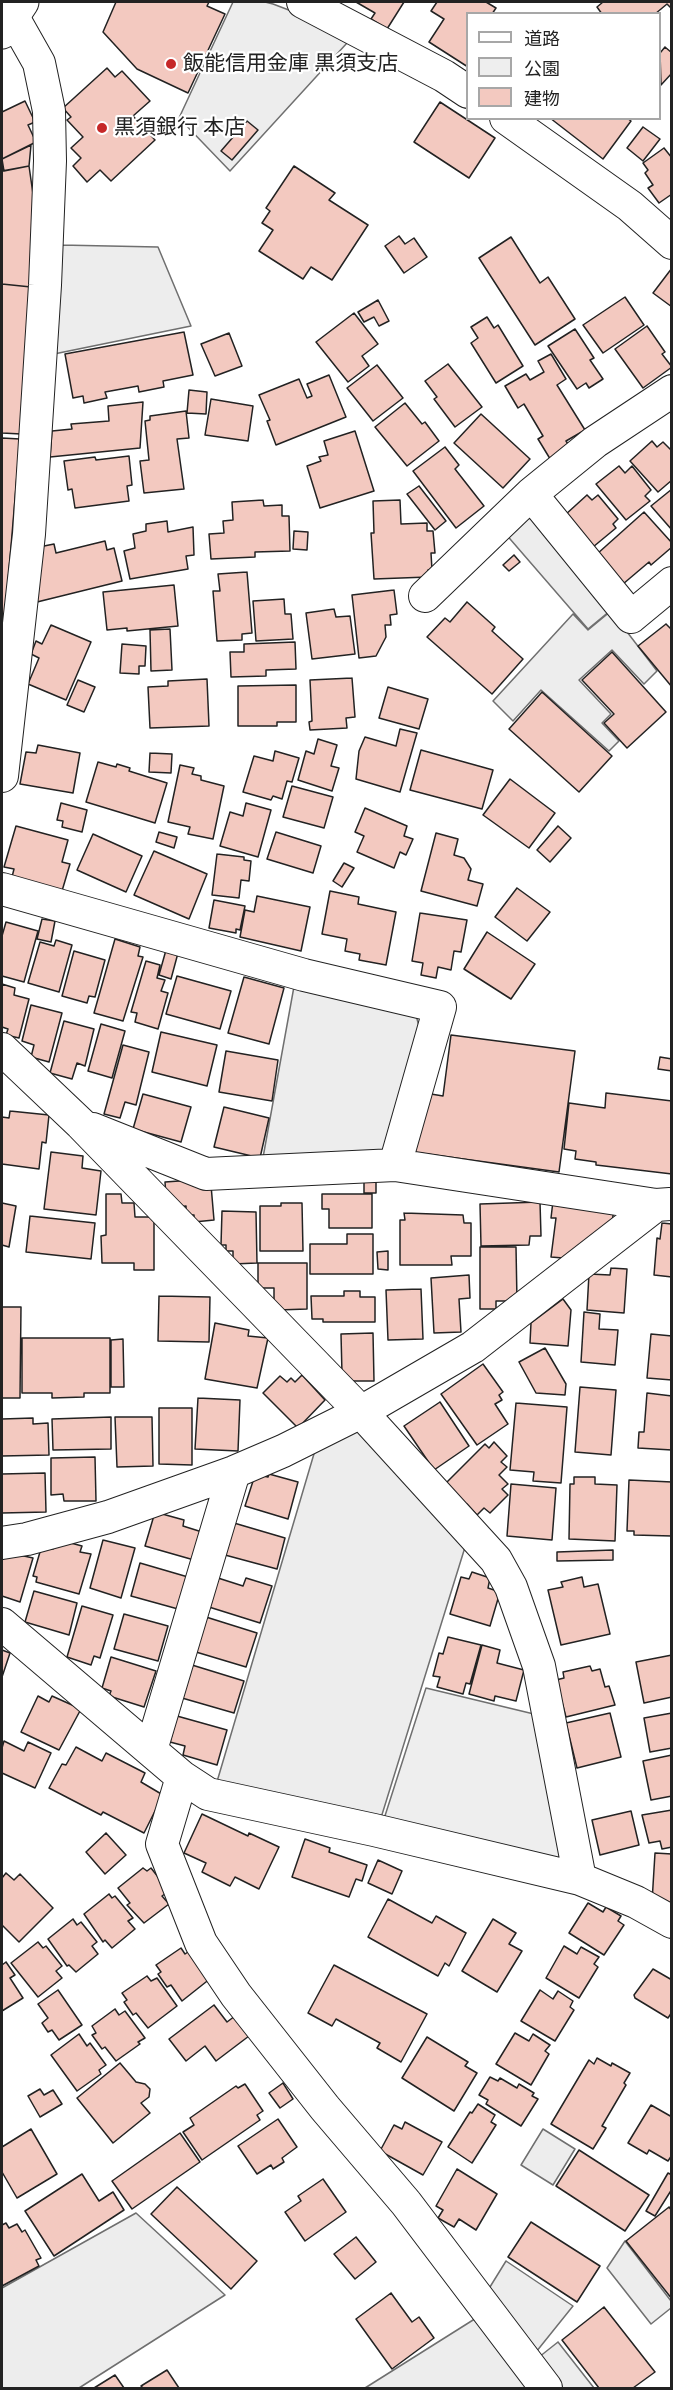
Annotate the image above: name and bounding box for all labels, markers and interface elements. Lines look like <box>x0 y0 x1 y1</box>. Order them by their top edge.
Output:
legend <box>466 12 661 120</box>
text: 道路 <box>524 28 560 49</box>
place label: 飯能信用金庫 黒須支店 <box>183 51 398 77</box>
marker: 飯能信用金庫 黒須支店 <box>164 57 178 71</box>
text: 公園 <box>524 58 560 79</box>
text: 建物 <box>524 88 560 109</box>
place label: 黒須銀行 本店 <box>114 115 245 141</box>
marker: 黒須銀行 本店 <box>95 121 109 135</box>

